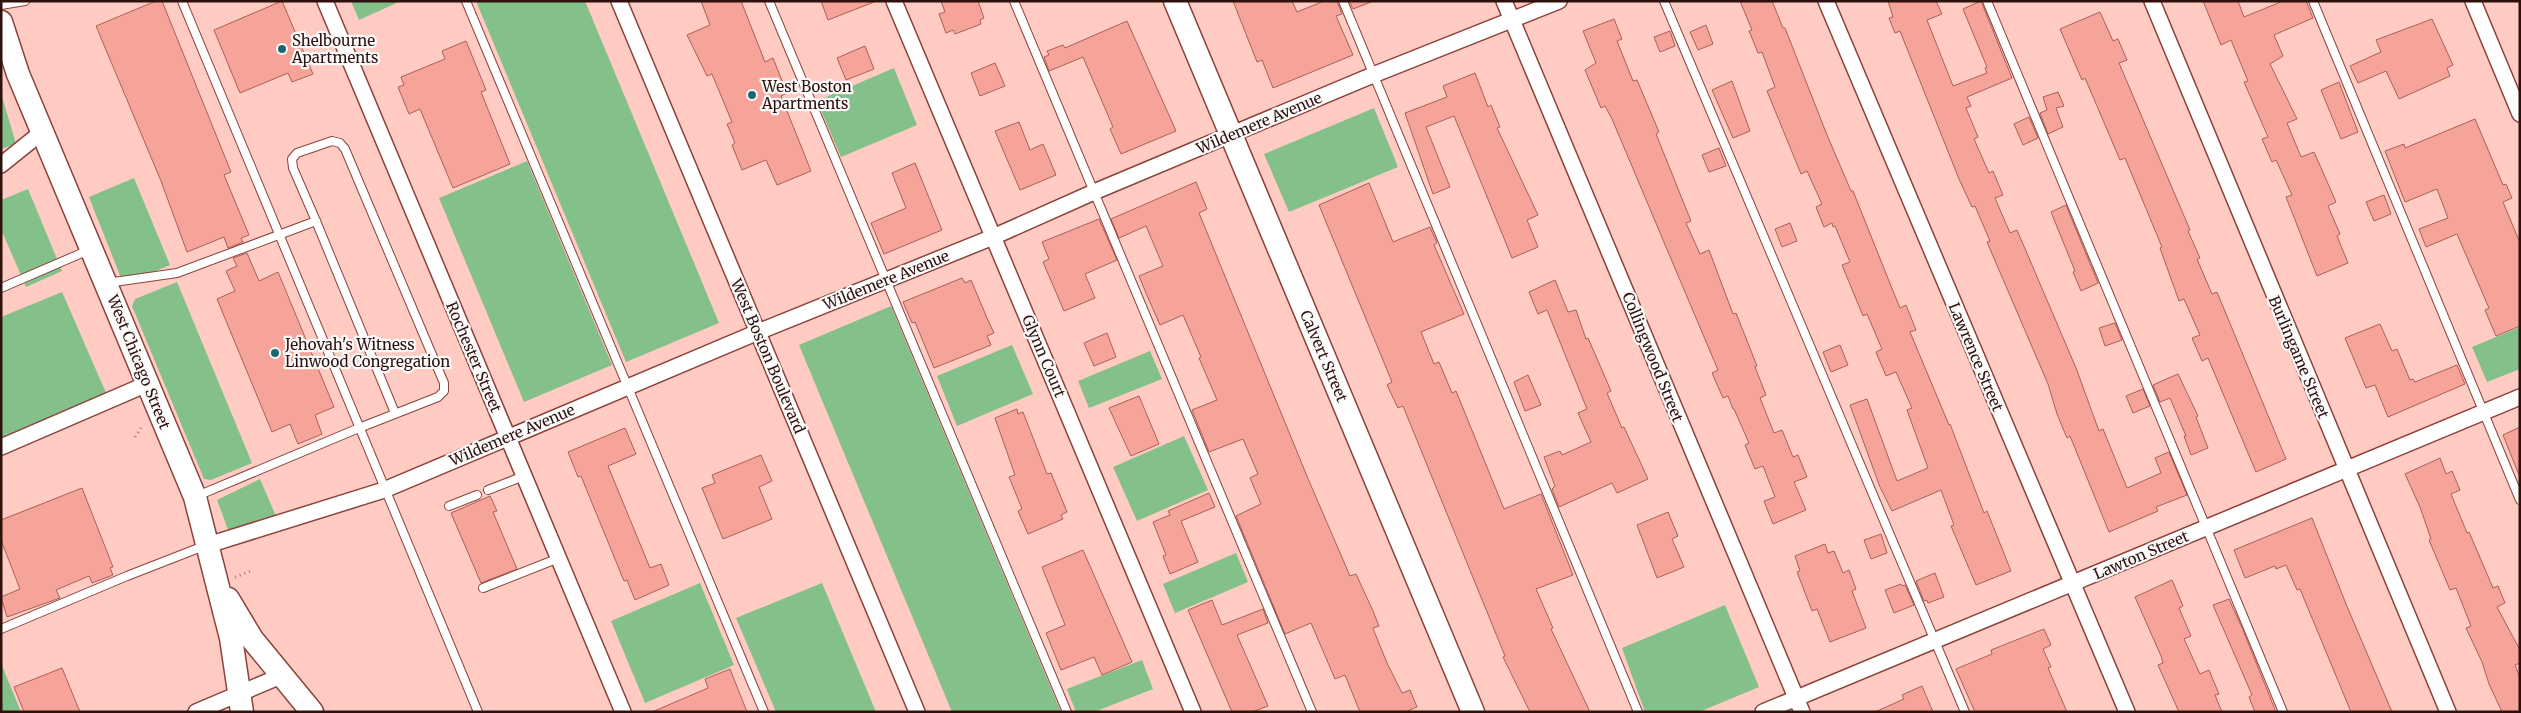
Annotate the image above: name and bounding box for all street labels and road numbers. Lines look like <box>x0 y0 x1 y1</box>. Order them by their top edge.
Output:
street label: Wildemere Avenue <box>1192 88 1325 158</box>
street label: Wildemere Avenue <box>819 246 952 314</box>
street label: West Boston Boulevard <box>726 275 809 436</box>
street label: Collingwood Street <box>1618 289 1688 425</box>
street label: West Chicago Street <box>103 291 175 432</box>
street label: Burlingame Street <box>2265 293 2333 421</box>
street label: Rochester Street <box>442 299 506 415</box>
street label: Lawrence Street <box>1945 300 2008 414</box>
street label: Calvert Street <box>1296 307 1352 405</box>
street label: Glynn Court <box>1018 312 1070 400</box>
street label: Wildemere Avenue <box>445 400 578 470</box>
street label: Lawton Street <box>2091 526 2192 584</box>

